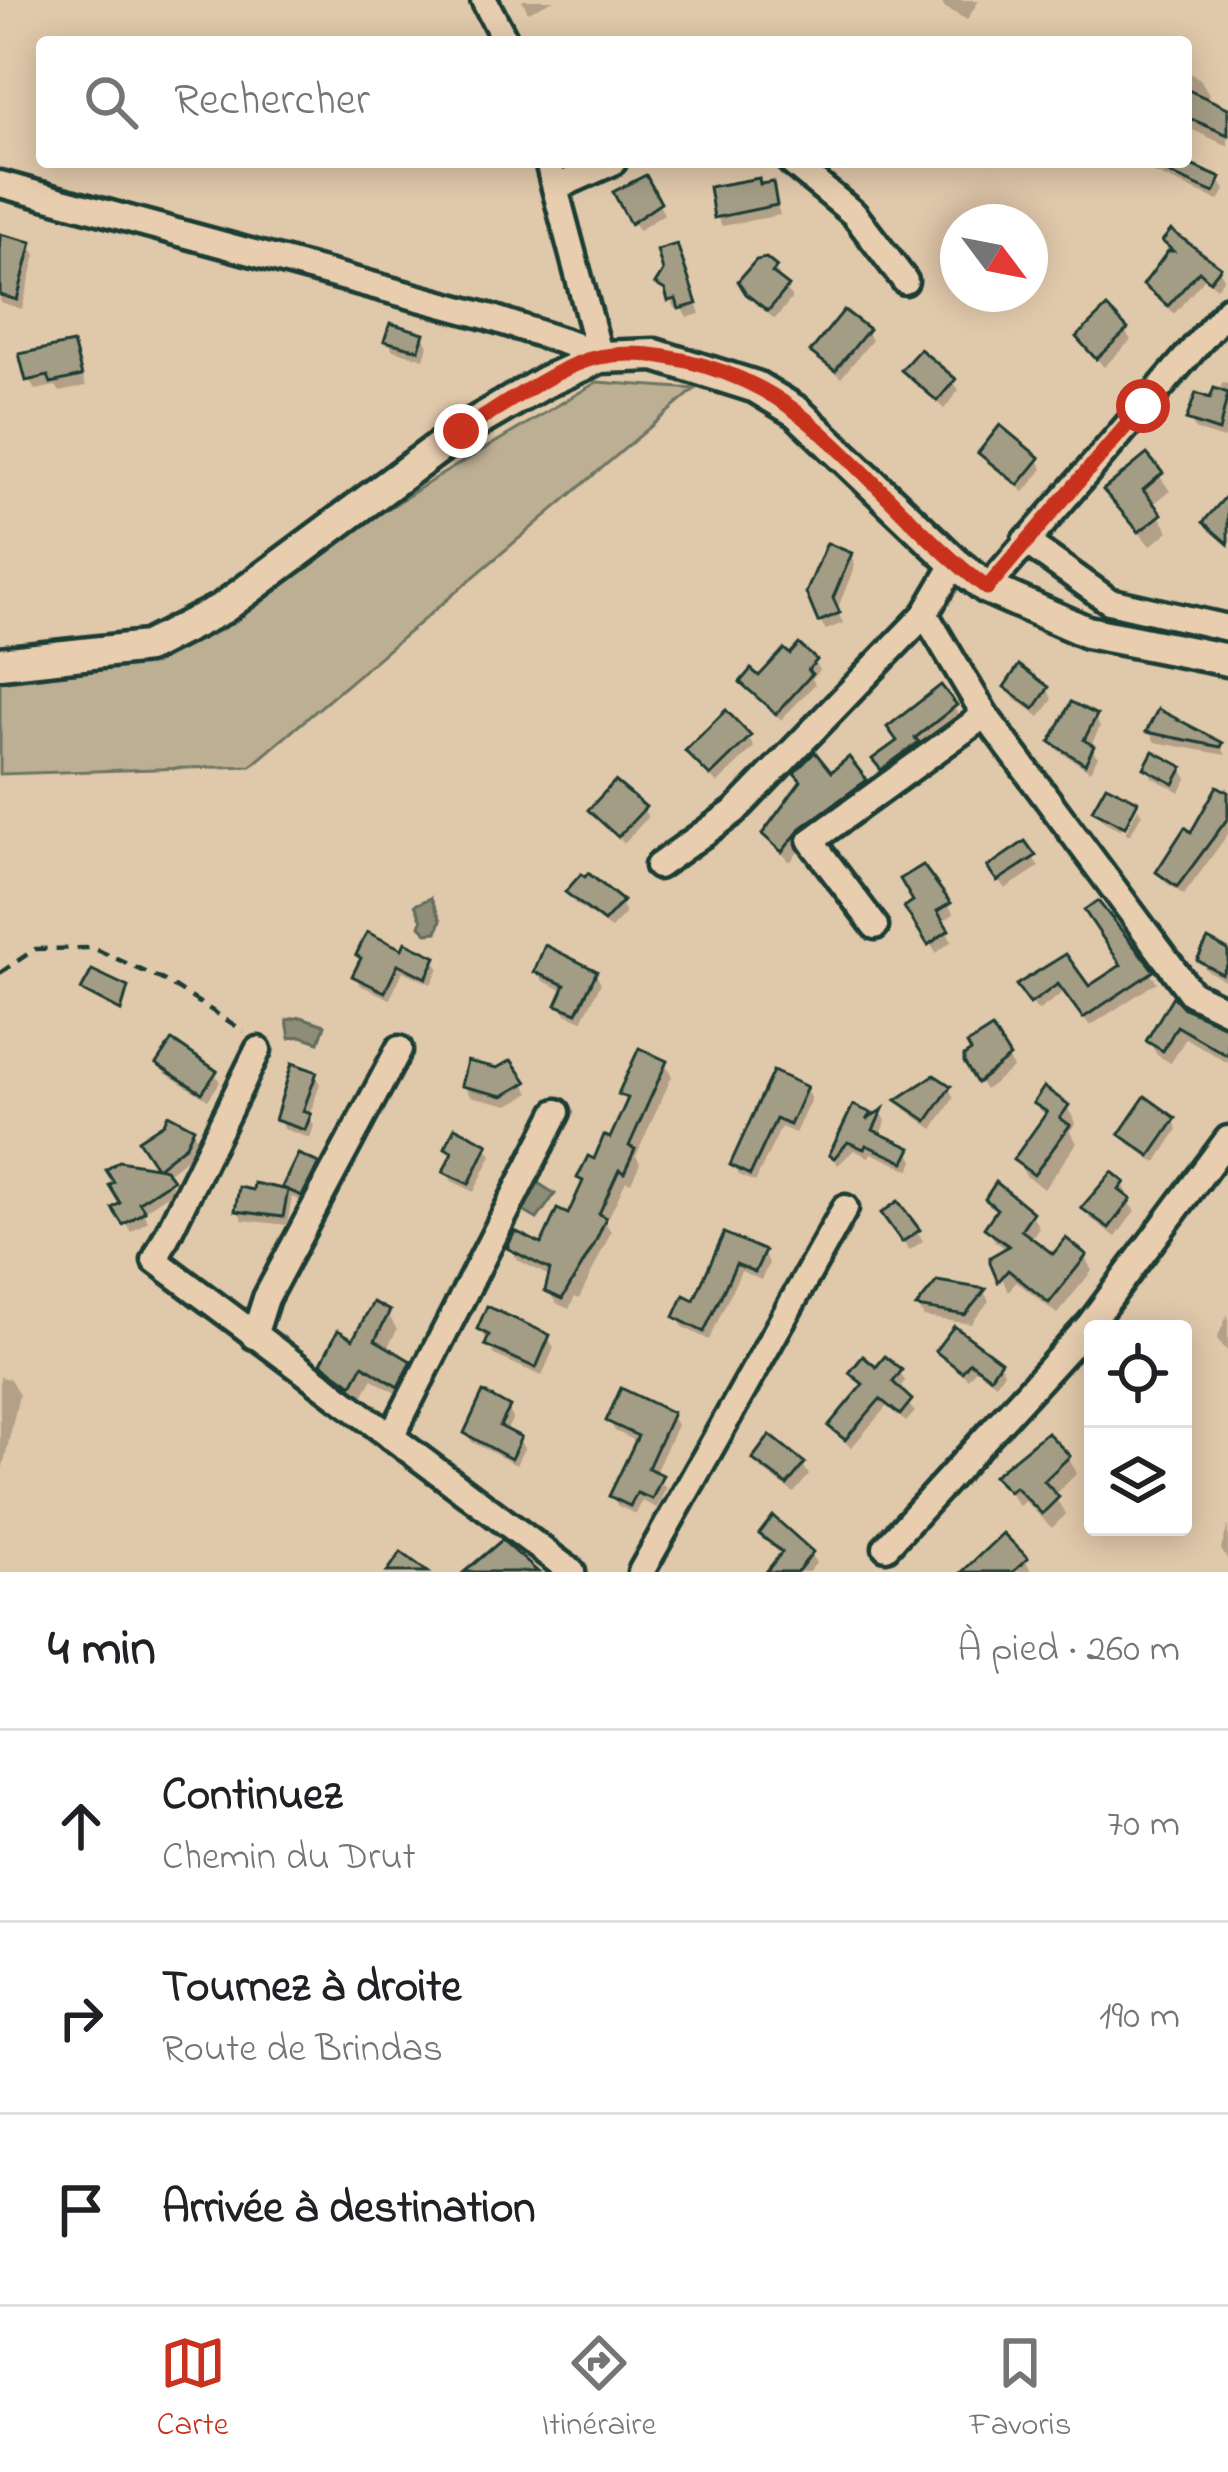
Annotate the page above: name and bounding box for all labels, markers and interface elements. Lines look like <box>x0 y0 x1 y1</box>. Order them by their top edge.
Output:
search box <box>36 36 1192 168</box>
icon: search <box>78 69 144 135</box>
text: Rechercher <box>174 69 370 135</box>
north arrow <box>940 204 1048 312</box>
route start <box>1116 379 1170 433</box>
route end <box>434 404 488 458</box>
map controls <box>1084 1320 1192 1536</box>
button: locate <box>1084 1320 1192 1428</box>
button: layers <box>1084 1428 1192 1536</box>
text: 4 min <box>48 1613 156 1688</box>
text: À pied · 260 m <box>957 1622 1180 1679</box>
text: Continuez <box>162 1764 342 1830</box>
icon: ahead <box>48 1793 114 1859</box>
text: 70 m <box>1107 1797 1180 1854</box>
text: Chemin du Drut <box>162 1830 416 1887</box>
text: Tournez à droite <box>162 1956 461 2022</box>
icon: right <box>48 1985 114 2051</box>
text: 190 m <box>1099 1989 1180 2046</box>
text: Route de Brindas <box>162 2022 443 2079</box>
icon: arrive <box>48 2177 114 2243</box>
text: Arrivée à destination <box>162 2177 536 2243</box>
tab: Carte <box>157 2330 229 2450</box>
tab: Itinéraire <box>542 2330 656 2450</box>
tab: Favoris <box>969 2330 1071 2450</box>

